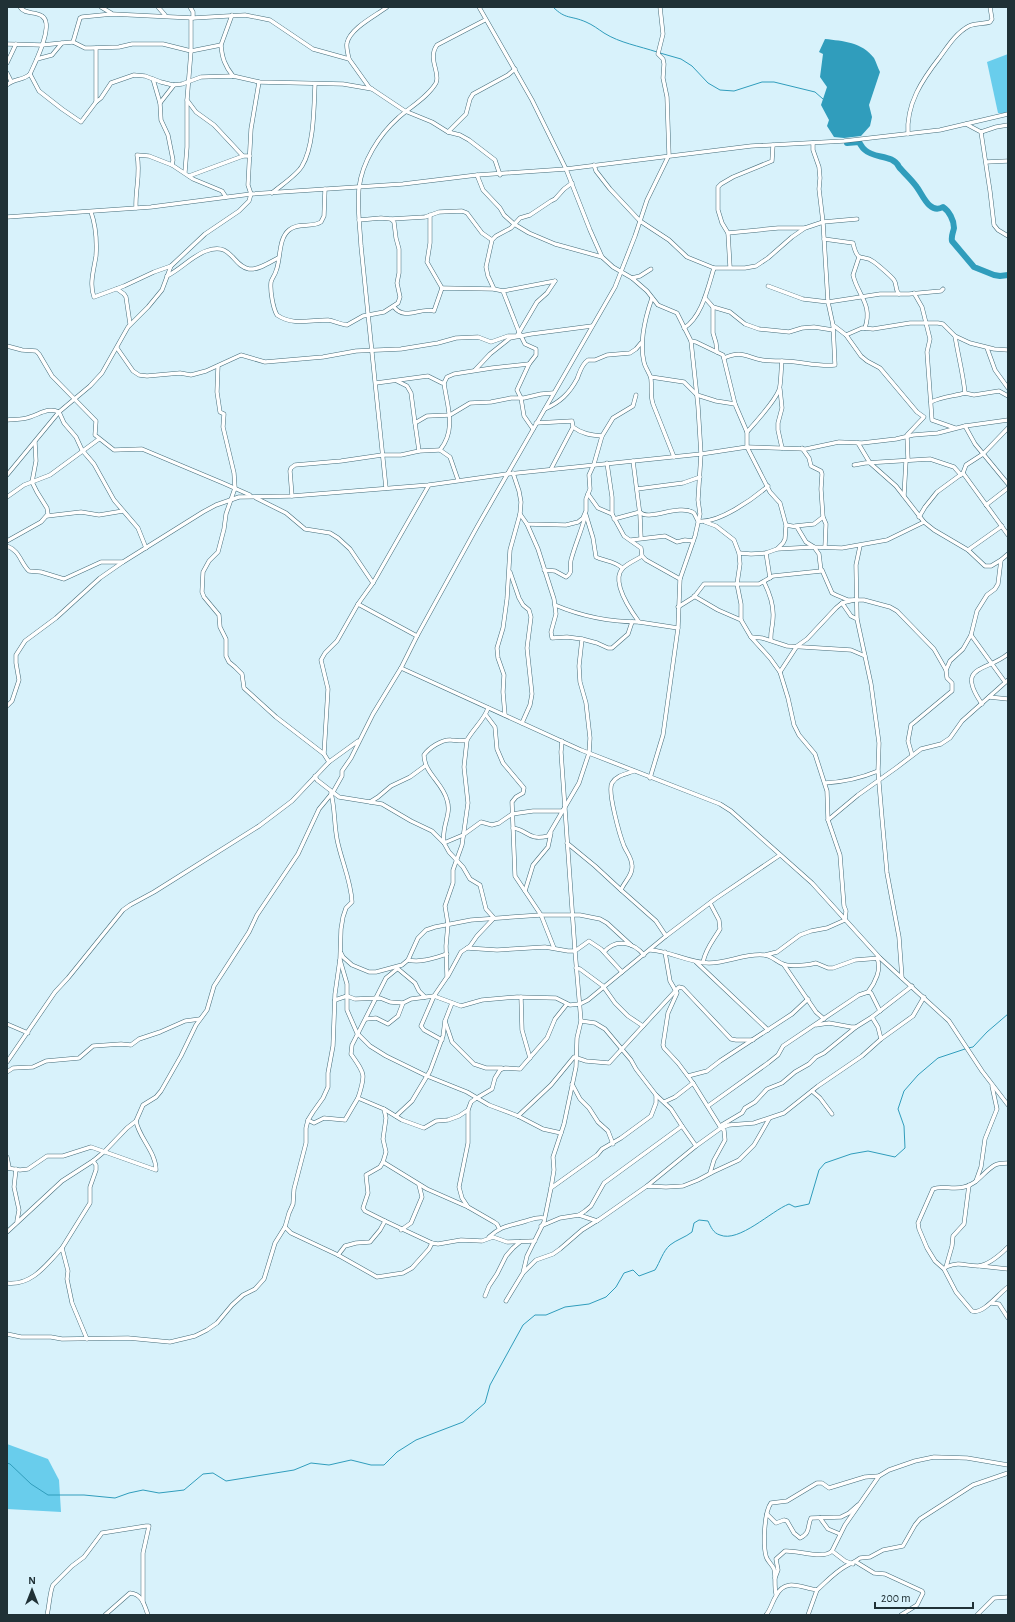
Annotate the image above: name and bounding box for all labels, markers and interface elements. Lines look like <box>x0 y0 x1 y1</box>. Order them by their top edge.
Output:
north arrow <box>12 1570 52 1610</box>
text: N <box>28 1575 36 1586</box>
scale bar <box>875 1584 973 1610</box>
text: 200 m <box>881 1592 911 1604</box>

